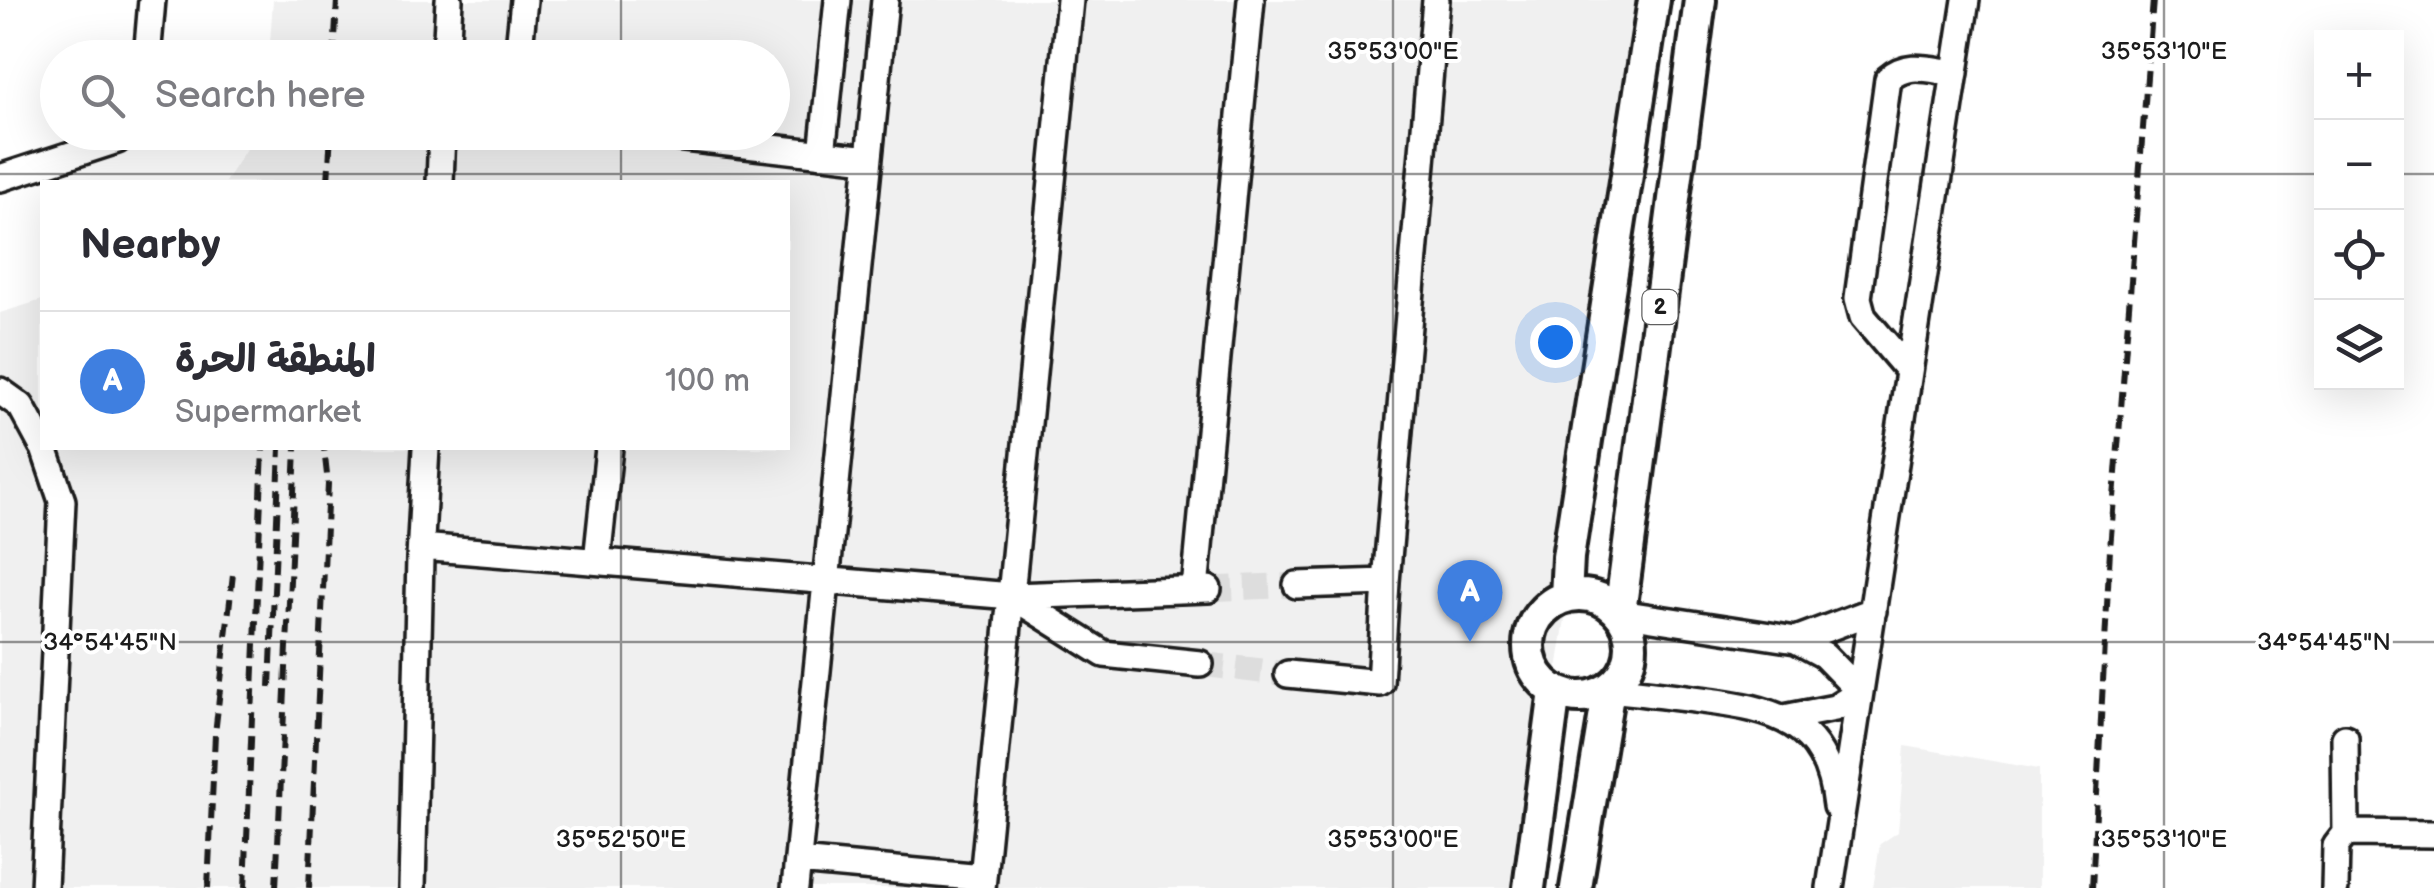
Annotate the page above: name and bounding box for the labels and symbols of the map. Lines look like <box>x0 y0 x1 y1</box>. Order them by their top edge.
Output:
text: 35°53'00"E <box>1327 36 1459 67</box>
text: 35°53'10"E <box>2101 36 2227 67</box>
road number: 2 <box>1642 290 1678 324</box>
your location <box>1530 317 1581 368</box>
pin: A <box>1438 560 1502 642</box>
text: 34°54'45"N <box>43 627 177 658</box>
text: 34°54'45"N <box>2257 627 2391 658</box>
text: 35°52'50"E <box>556 824 686 855</box>
text: 35°53'00"E <box>1327 824 1459 855</box>
text: 35°53'10"E <box>2101 824 2227 855</box>

